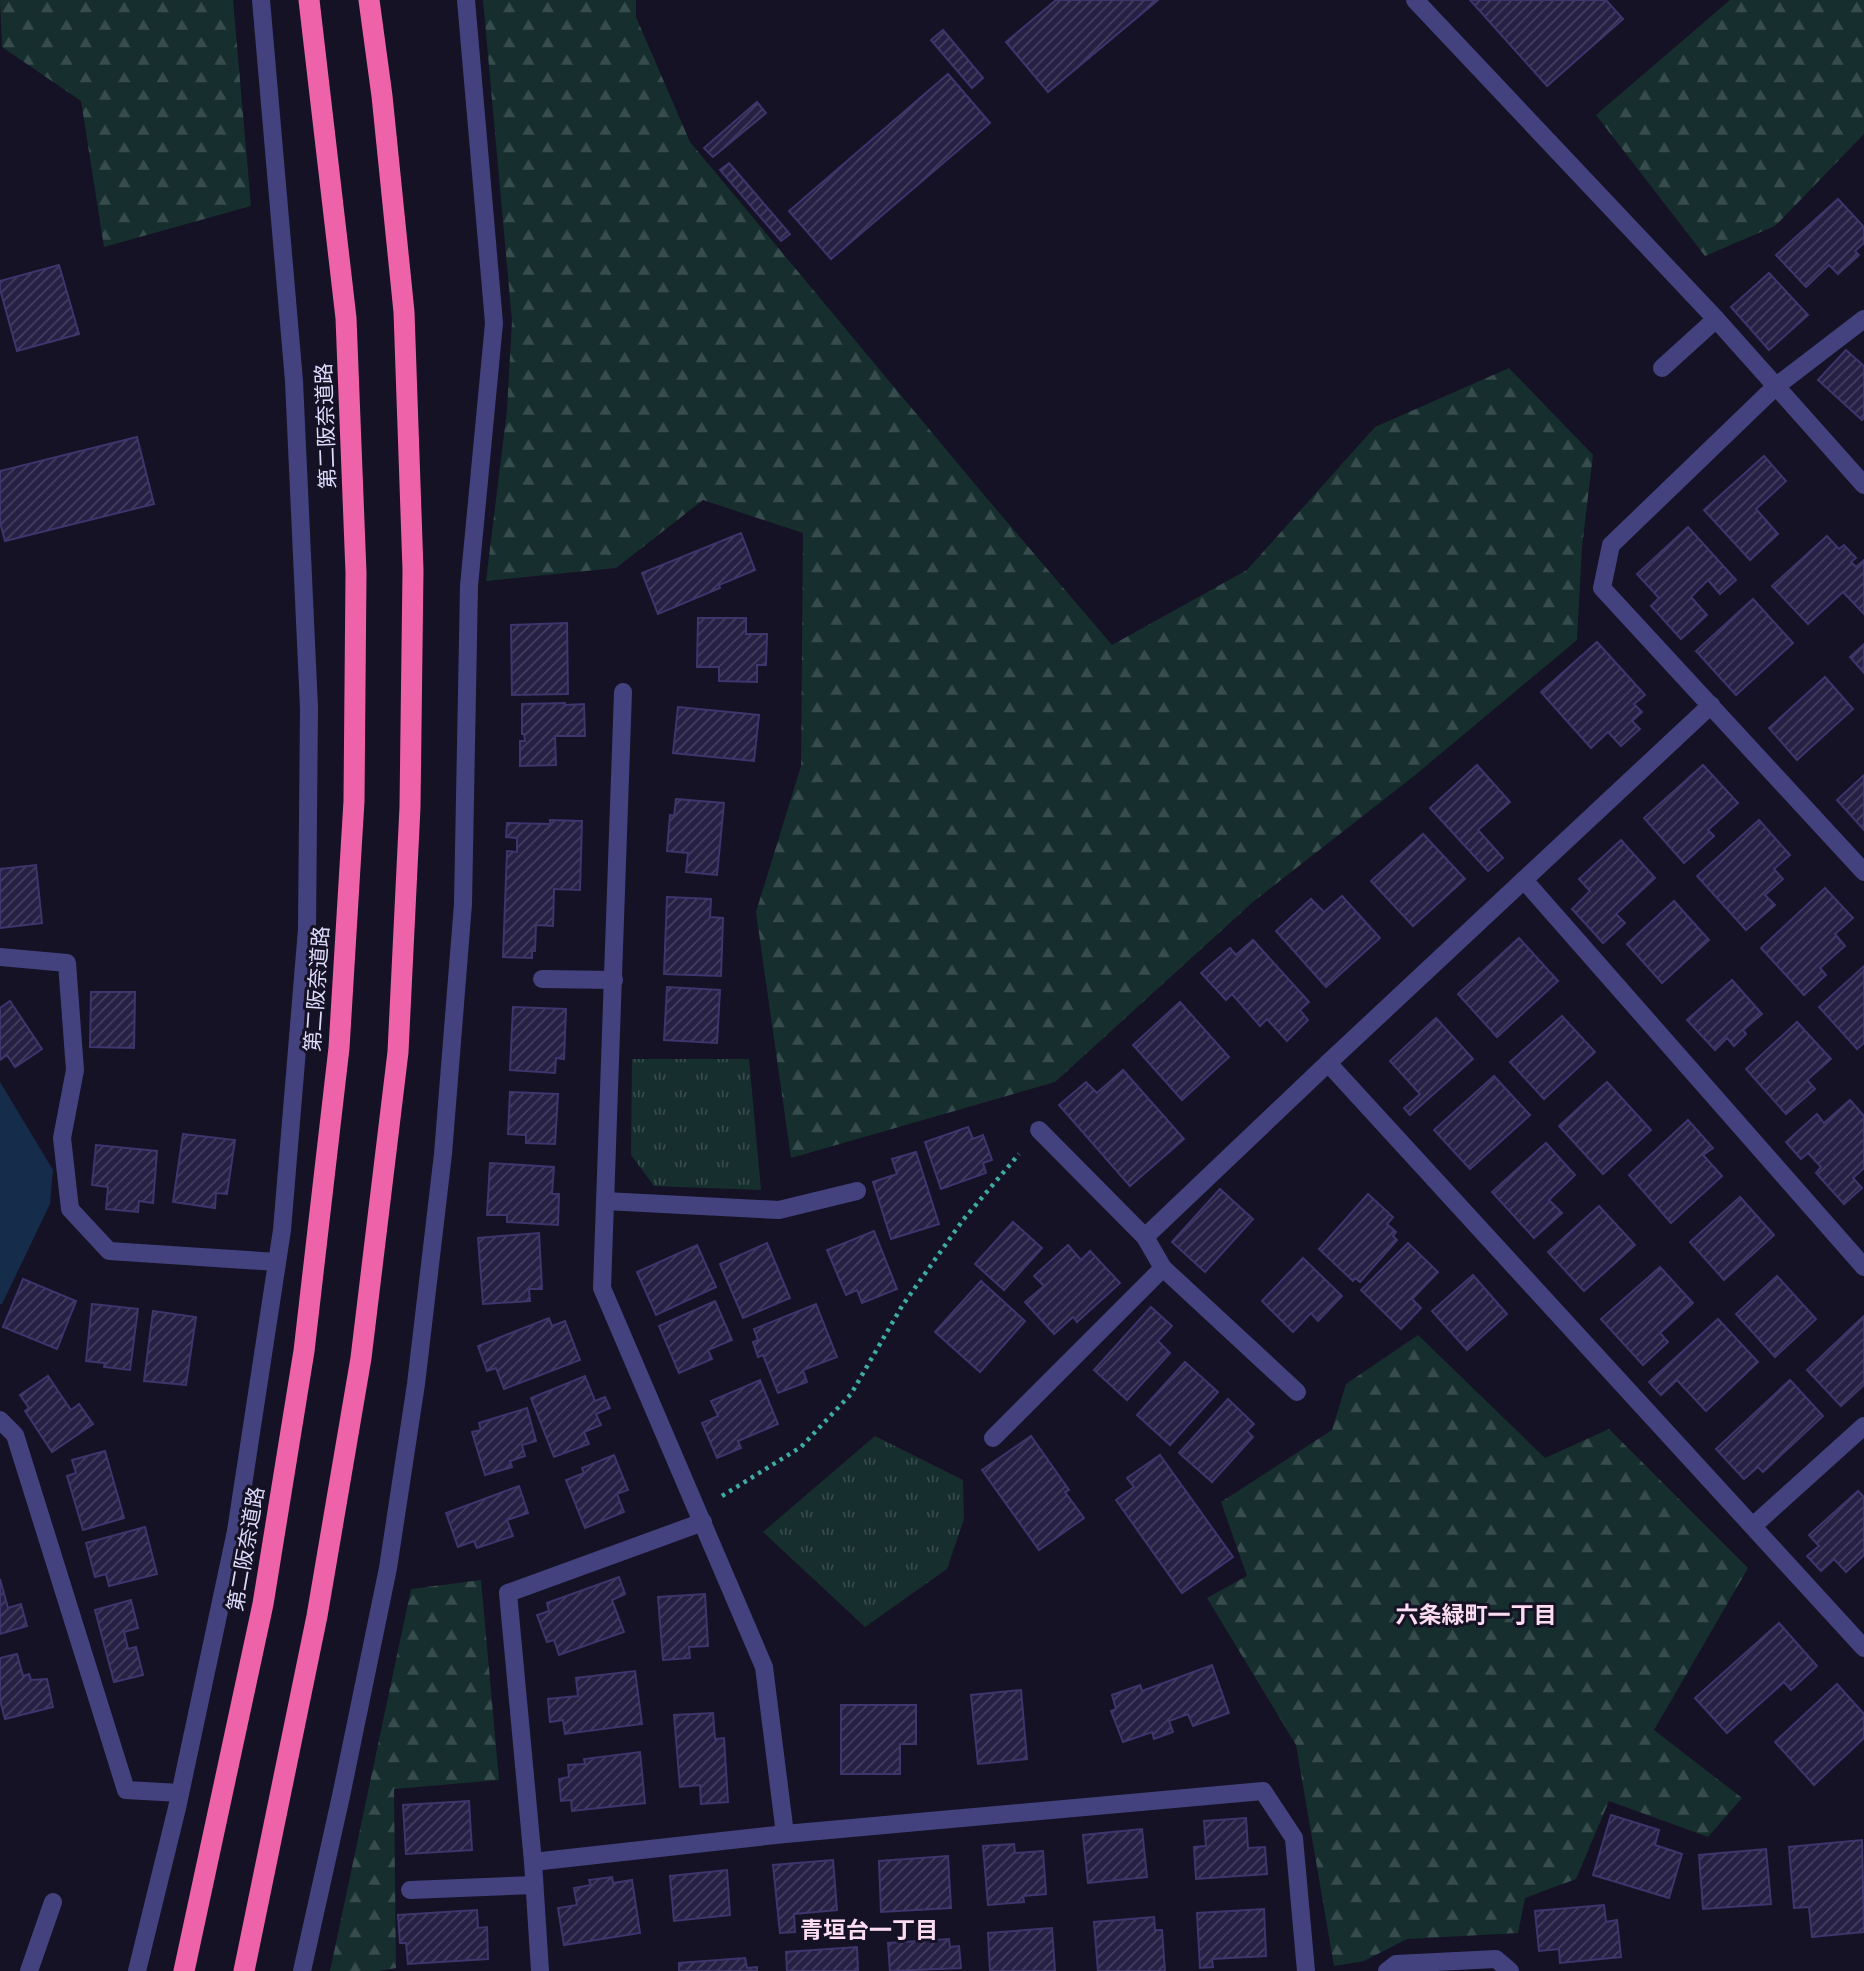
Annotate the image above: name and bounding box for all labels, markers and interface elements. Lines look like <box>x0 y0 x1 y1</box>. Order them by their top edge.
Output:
street label: 第二阪奈道路 <box>312 363 340 489</box>
street label: 第二阪奈道路 <box>301 925 333 1053</box>
street label: 第二阪奈道路 <box>223 1485 269 1613</box>
district label: 六条緑町一丁目 <box>1396 1602 1557 1629</box>
district label: 青垣台一丁目 <box>800 1917 938 1944</box>

